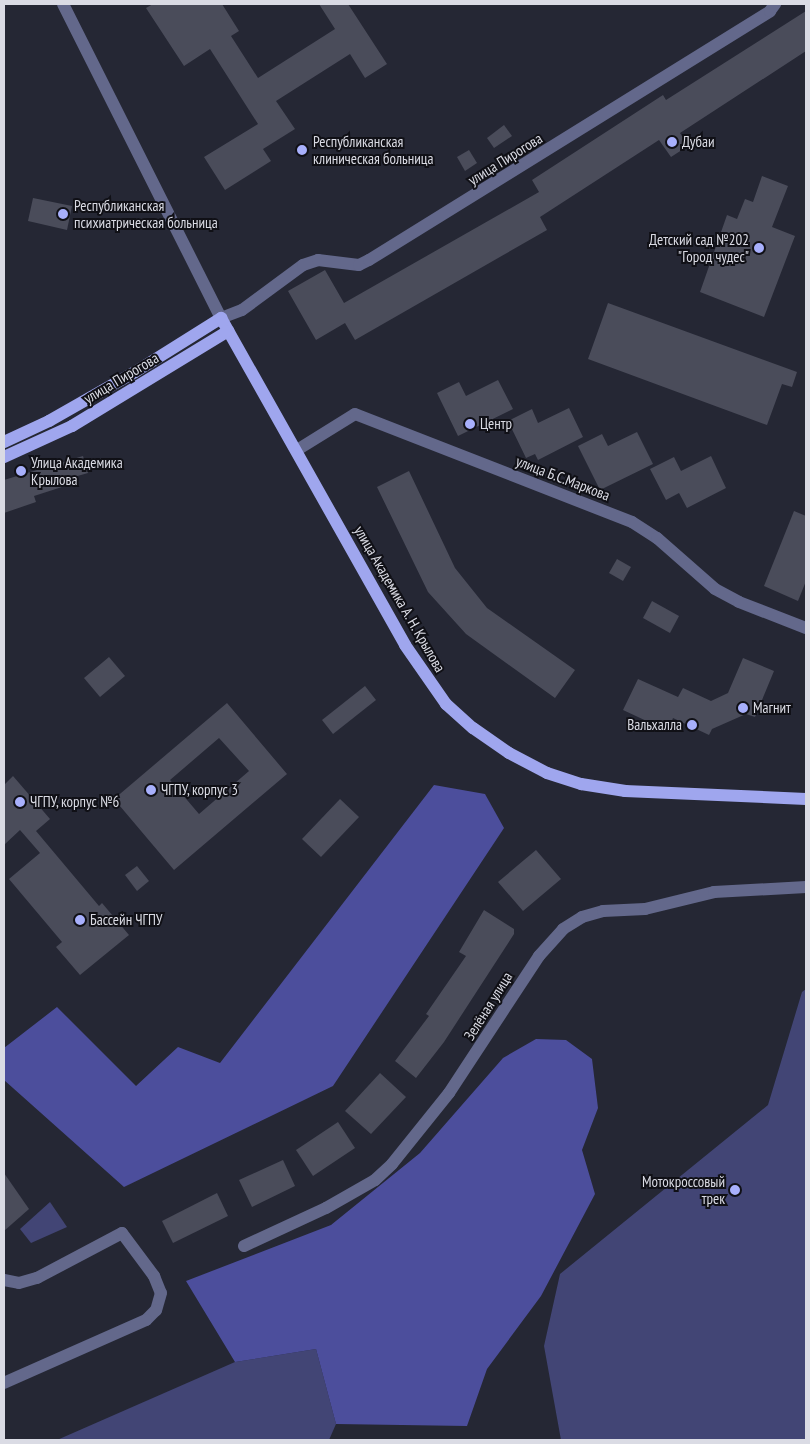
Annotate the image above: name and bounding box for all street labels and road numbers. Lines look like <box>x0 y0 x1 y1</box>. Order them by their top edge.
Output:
street label: улица Пирогова <box>465 129 545 189</box>
street label: улица Пирогова <box>80 349 162 407</box>
street label: улица Б.С.Маркова <box>514 452 612 504</box>
street label: улица Академика А. Н. Крылова <box>350 521 450 677</box>
street label: Зелёная улица <box>460 969 516 1043</box>

